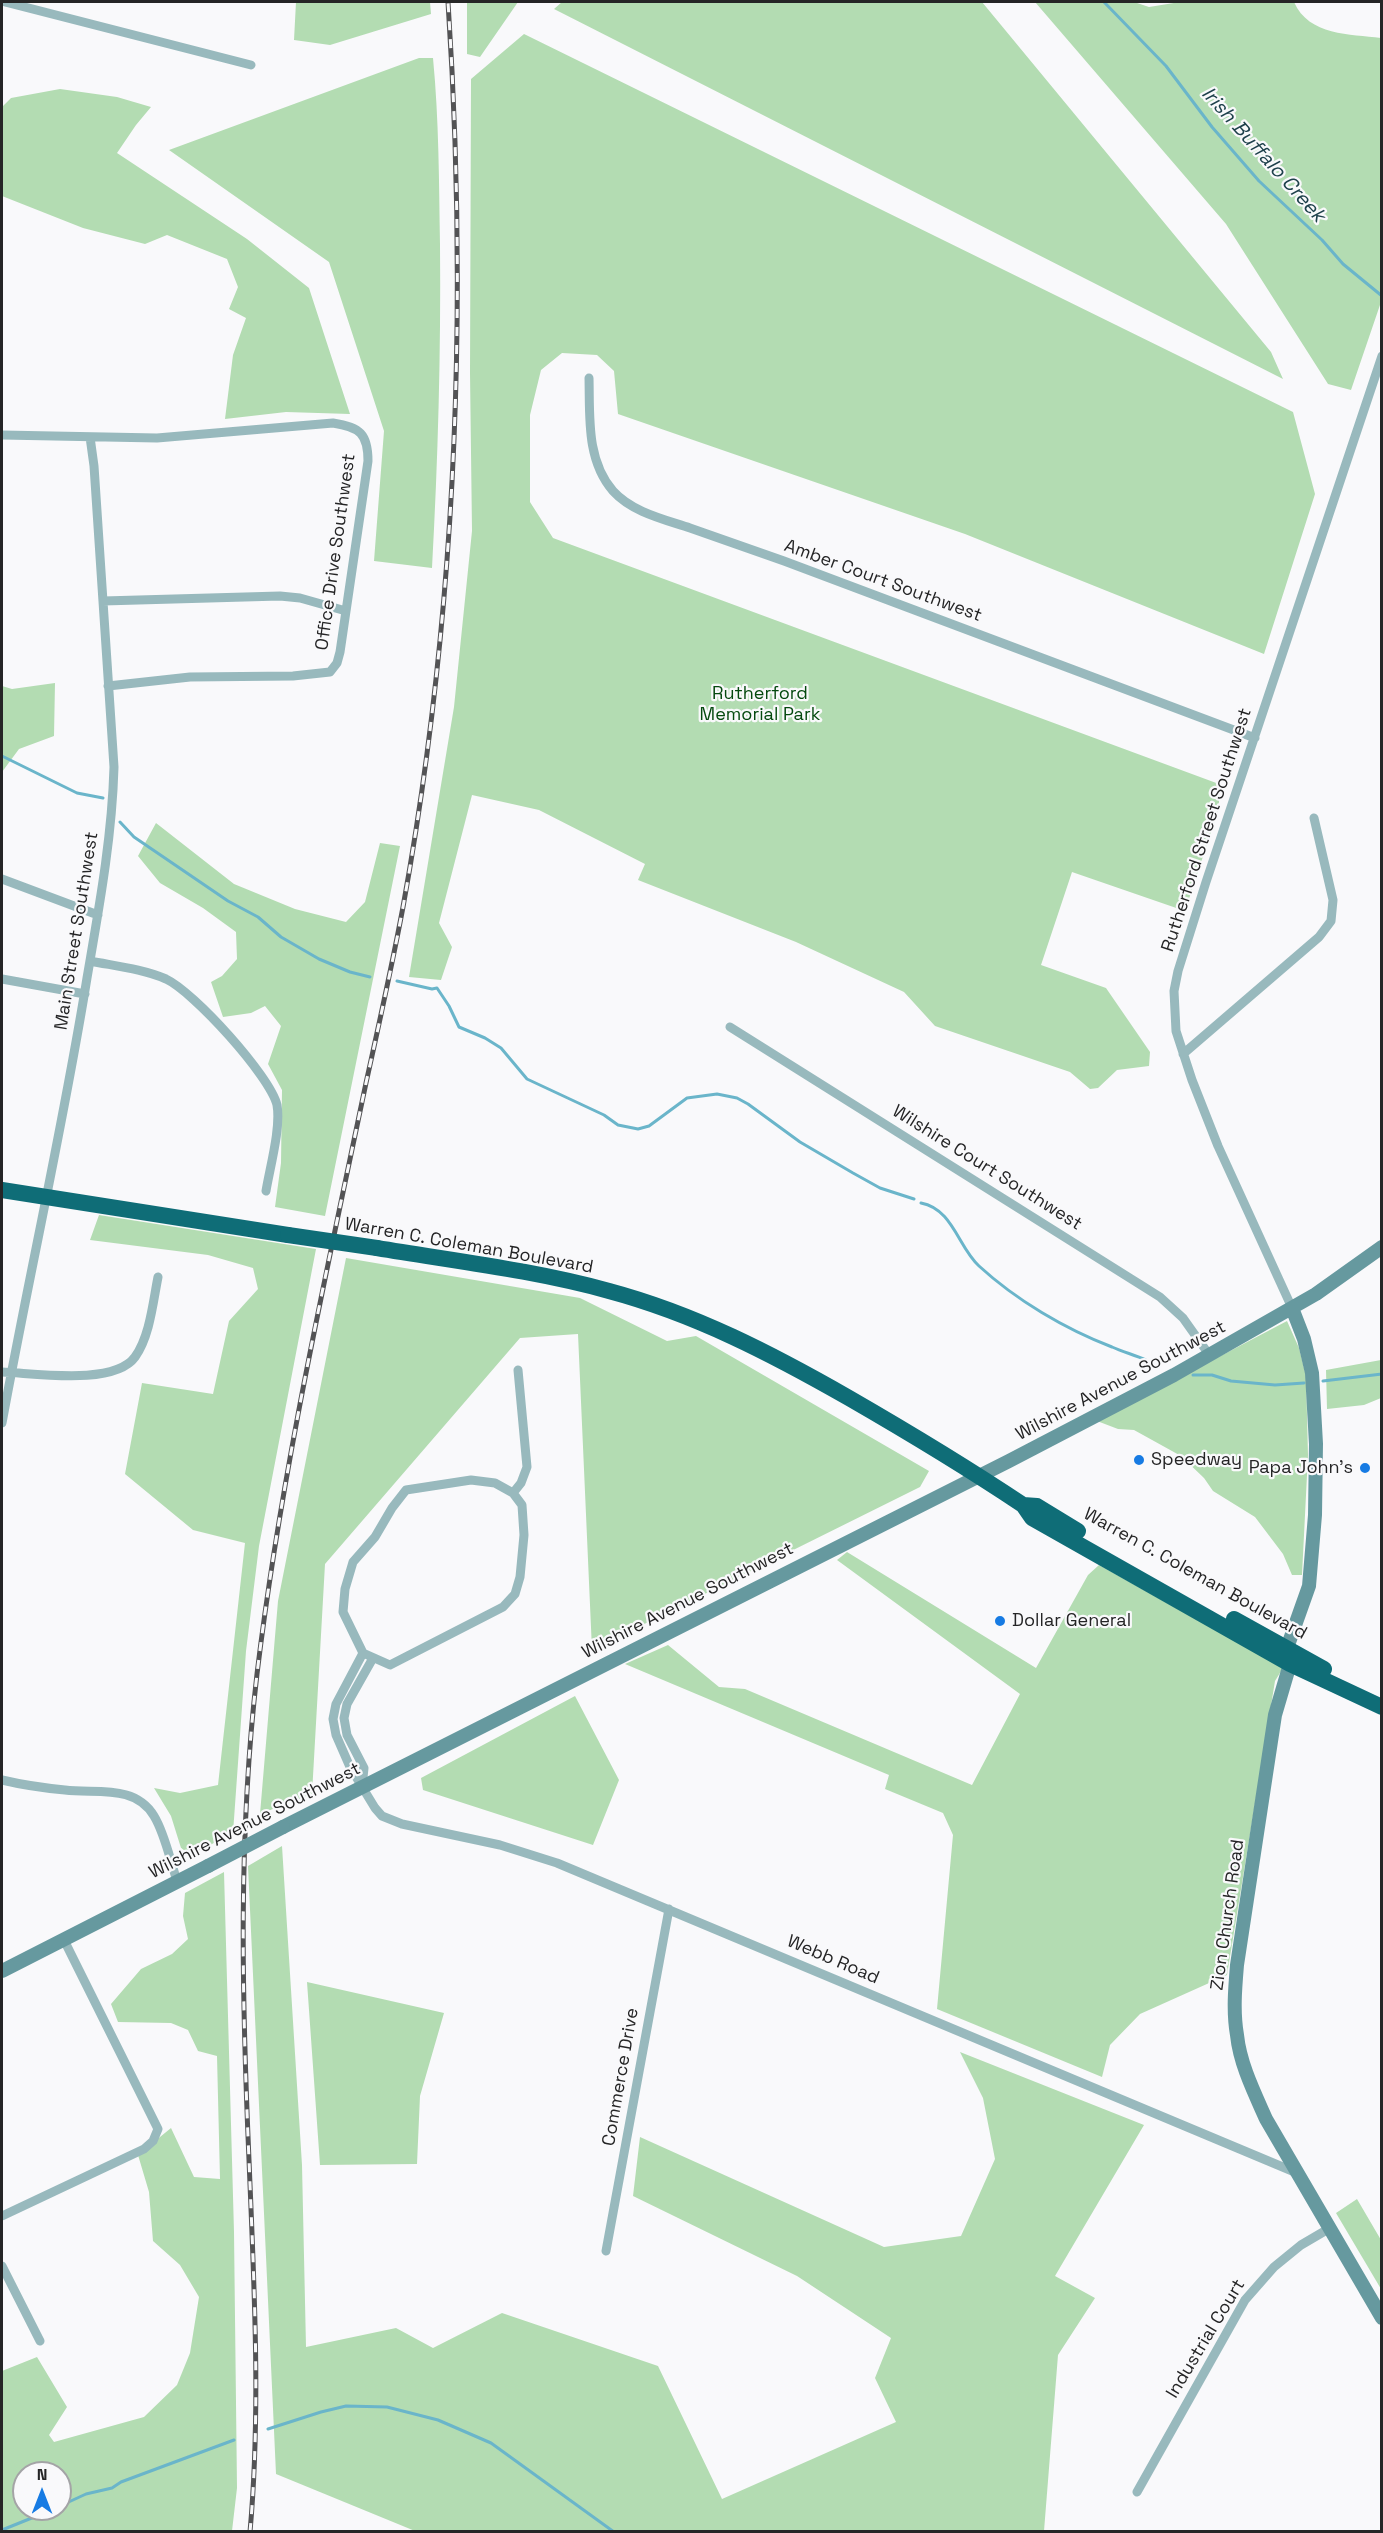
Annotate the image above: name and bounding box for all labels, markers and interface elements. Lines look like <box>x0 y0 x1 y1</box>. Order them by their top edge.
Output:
water label: Irish Buffalo Creek <box>1196 82 1330 228</box>
street label: Office Drive Southwest <box>311 452 361 652</box>
street label: Amber Court Southwest <box>781 535 985 627</box>
park label: Rutherford Memorial Park <box>700 683 820 726</box>
street label: Rutherford Street Southwest <box>1157 705 1257 955</box>
street label: Main Street Southwest <box>51 830 103 1032</box>
street label: Wilshire Court Southwest <box>888 1101 1086 1235</box>
street label: Warren C. Coleman Boulevard <box>343 1213 595 1279</box>
street label: Wilshire Avenue Southwest <box>1012 1316 1230 1446</box>
place label: Speedway <box>1151 1449 1242 1471</box>
marker: Speedway <box>1132 1453 1146 1467</box>
place label: Papa John's <box>1249 1457 1353 1479</box>
marker: Papa John's <box>1358 1461 1372 1475</box>
street label: Warren C. Coleman Boulevard <box>1080 1503 1310 1645</box>
street label: Wilshire Avenue Southwest <box>579 1538 797 1664</box>
place label: Dollar General <box>1012 1610 1131 1632</box>
marker: Dollar General <box>993 1614 1007 1628</box>
street label: Wilshire Avenue Southwest <box>146 1758 364 1884</box>
street label: Zion Church Road <box>1207 1838 1249 1992</box>
street label: Webb Road <box>784 1931 882 1989</box>
street label: Commerce Drive <box>598 2006 644 2148</box>
street label: Industrial Court <box>1162 2276 1250 2402</box>
north arrow <box>12 2461 72 2521</box>
text: N <box>37 2464 47 2485</box>

